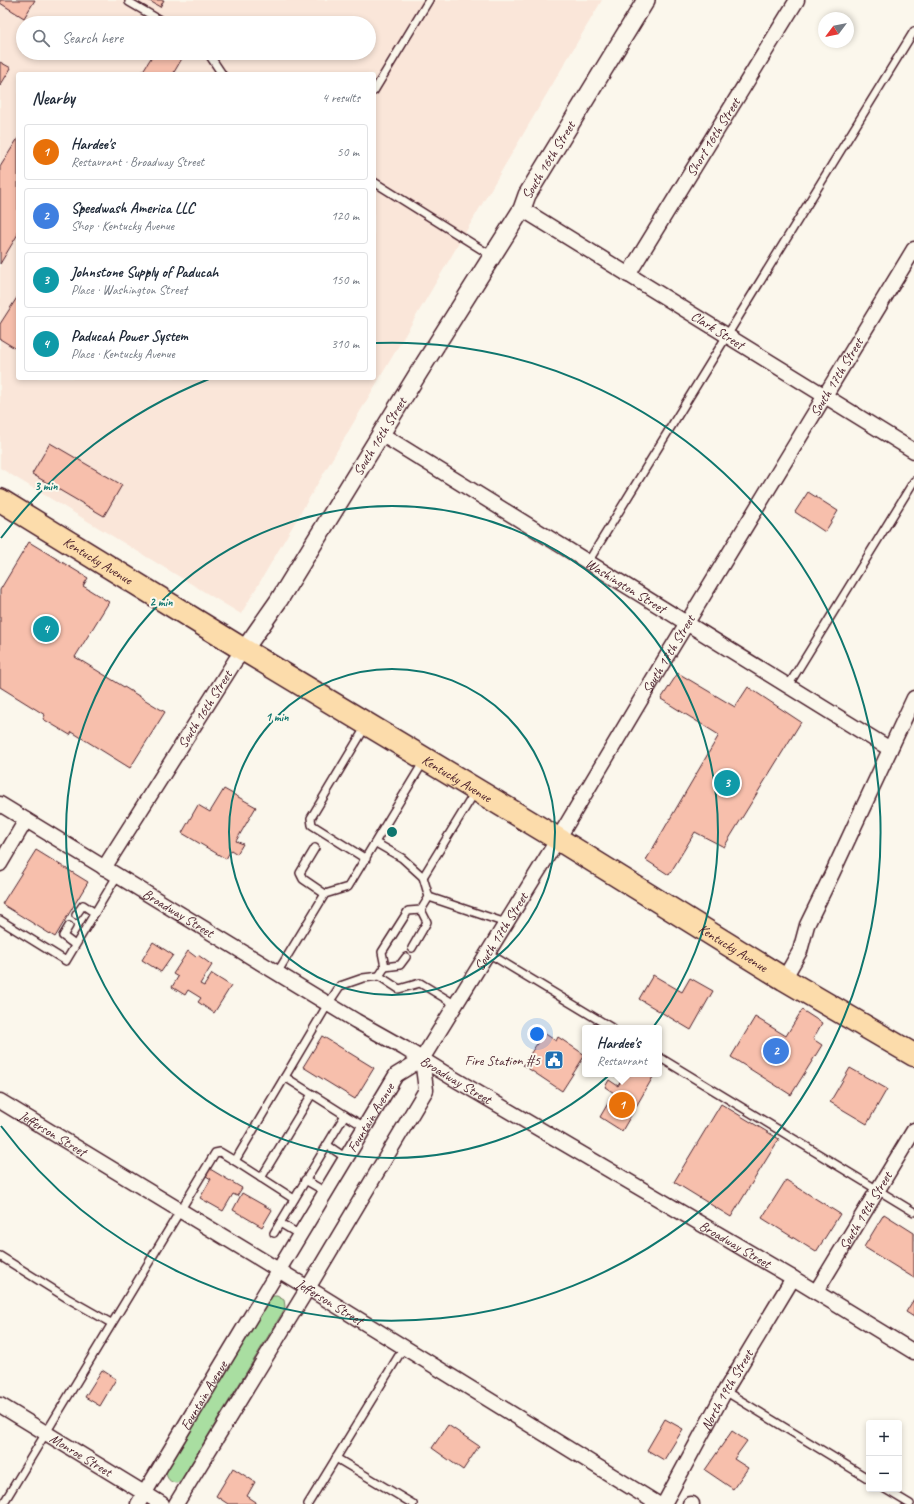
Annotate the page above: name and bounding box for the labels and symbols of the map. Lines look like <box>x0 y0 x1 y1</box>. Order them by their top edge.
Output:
north arrow <box>818 12 854 48</box>
street label: Short 16th Street <box>682 93 744 179</box>
street label: South 16th Street <box>518 117 579 201</box>
street label: Clark Street <box>688 307 749 354</box>
street label: South 17th Street <box>806 334 867 419</box>
street label: South 16th Street <box>349 393 411 479</box>
text: 3 min <box>35 478 58 494</box>
street label: Kentucky Avenue <box>60 533 137 589</box>
street label: Washington Street <box>583 554 671 618</box>
text: 2 min <box>150 594 173 610</box>
street label: South 17th Street <box>638 611 699 696</box>
pin: 4 <box>33 614 59 644</box>
street label: South 16th Street <box>174 666 236 751</box>
text: 1 min <box>266 709 289 725</box>
street label: Kentucky Avenue <box>419 751 496 806</box>
pin: 3 <box>714 768 740 798</box>
centre of rings <box>385 825 399 839</box>
street label: Broadway Street <box>140 885 218 942</box>
street label: South 17th Street <box>470 888 532 974</box>
street label: Kentucky Avenue <box>696 920 772 976</box>
your location <box>527 1024 547 1044</box>
pin: 2 <box>763 1036 789 1066</box>
public building icon: Fire Station #5 <box>543 1049 565 1071</box>
street label: Broadway Street <box>417 1052 496 1108</box>
place label: Fire Station #5 <box>465 1052 541 1069</box>
street label: Fountain Avenue <box>343 1079 398 1155</box>
pin: 1 <box>609 1090 635 1120</box>
street label: Jefferson Street <box>16 1106 92 1161</box>
street label: South 19th Street <box>835 1167 896 1253</box>
street label: Broadway Street <box>697 1217 775 1272</box>
street label: Jefferson Street <box>292 1274 368 1330</box>
street label: North 19th Street <box>697 1346 757 1433</box>
street label: Fountain Avenue <box>176 1356 231 1433</box>
street label: Monroe Street <box>47 1429 116 1481</box>

